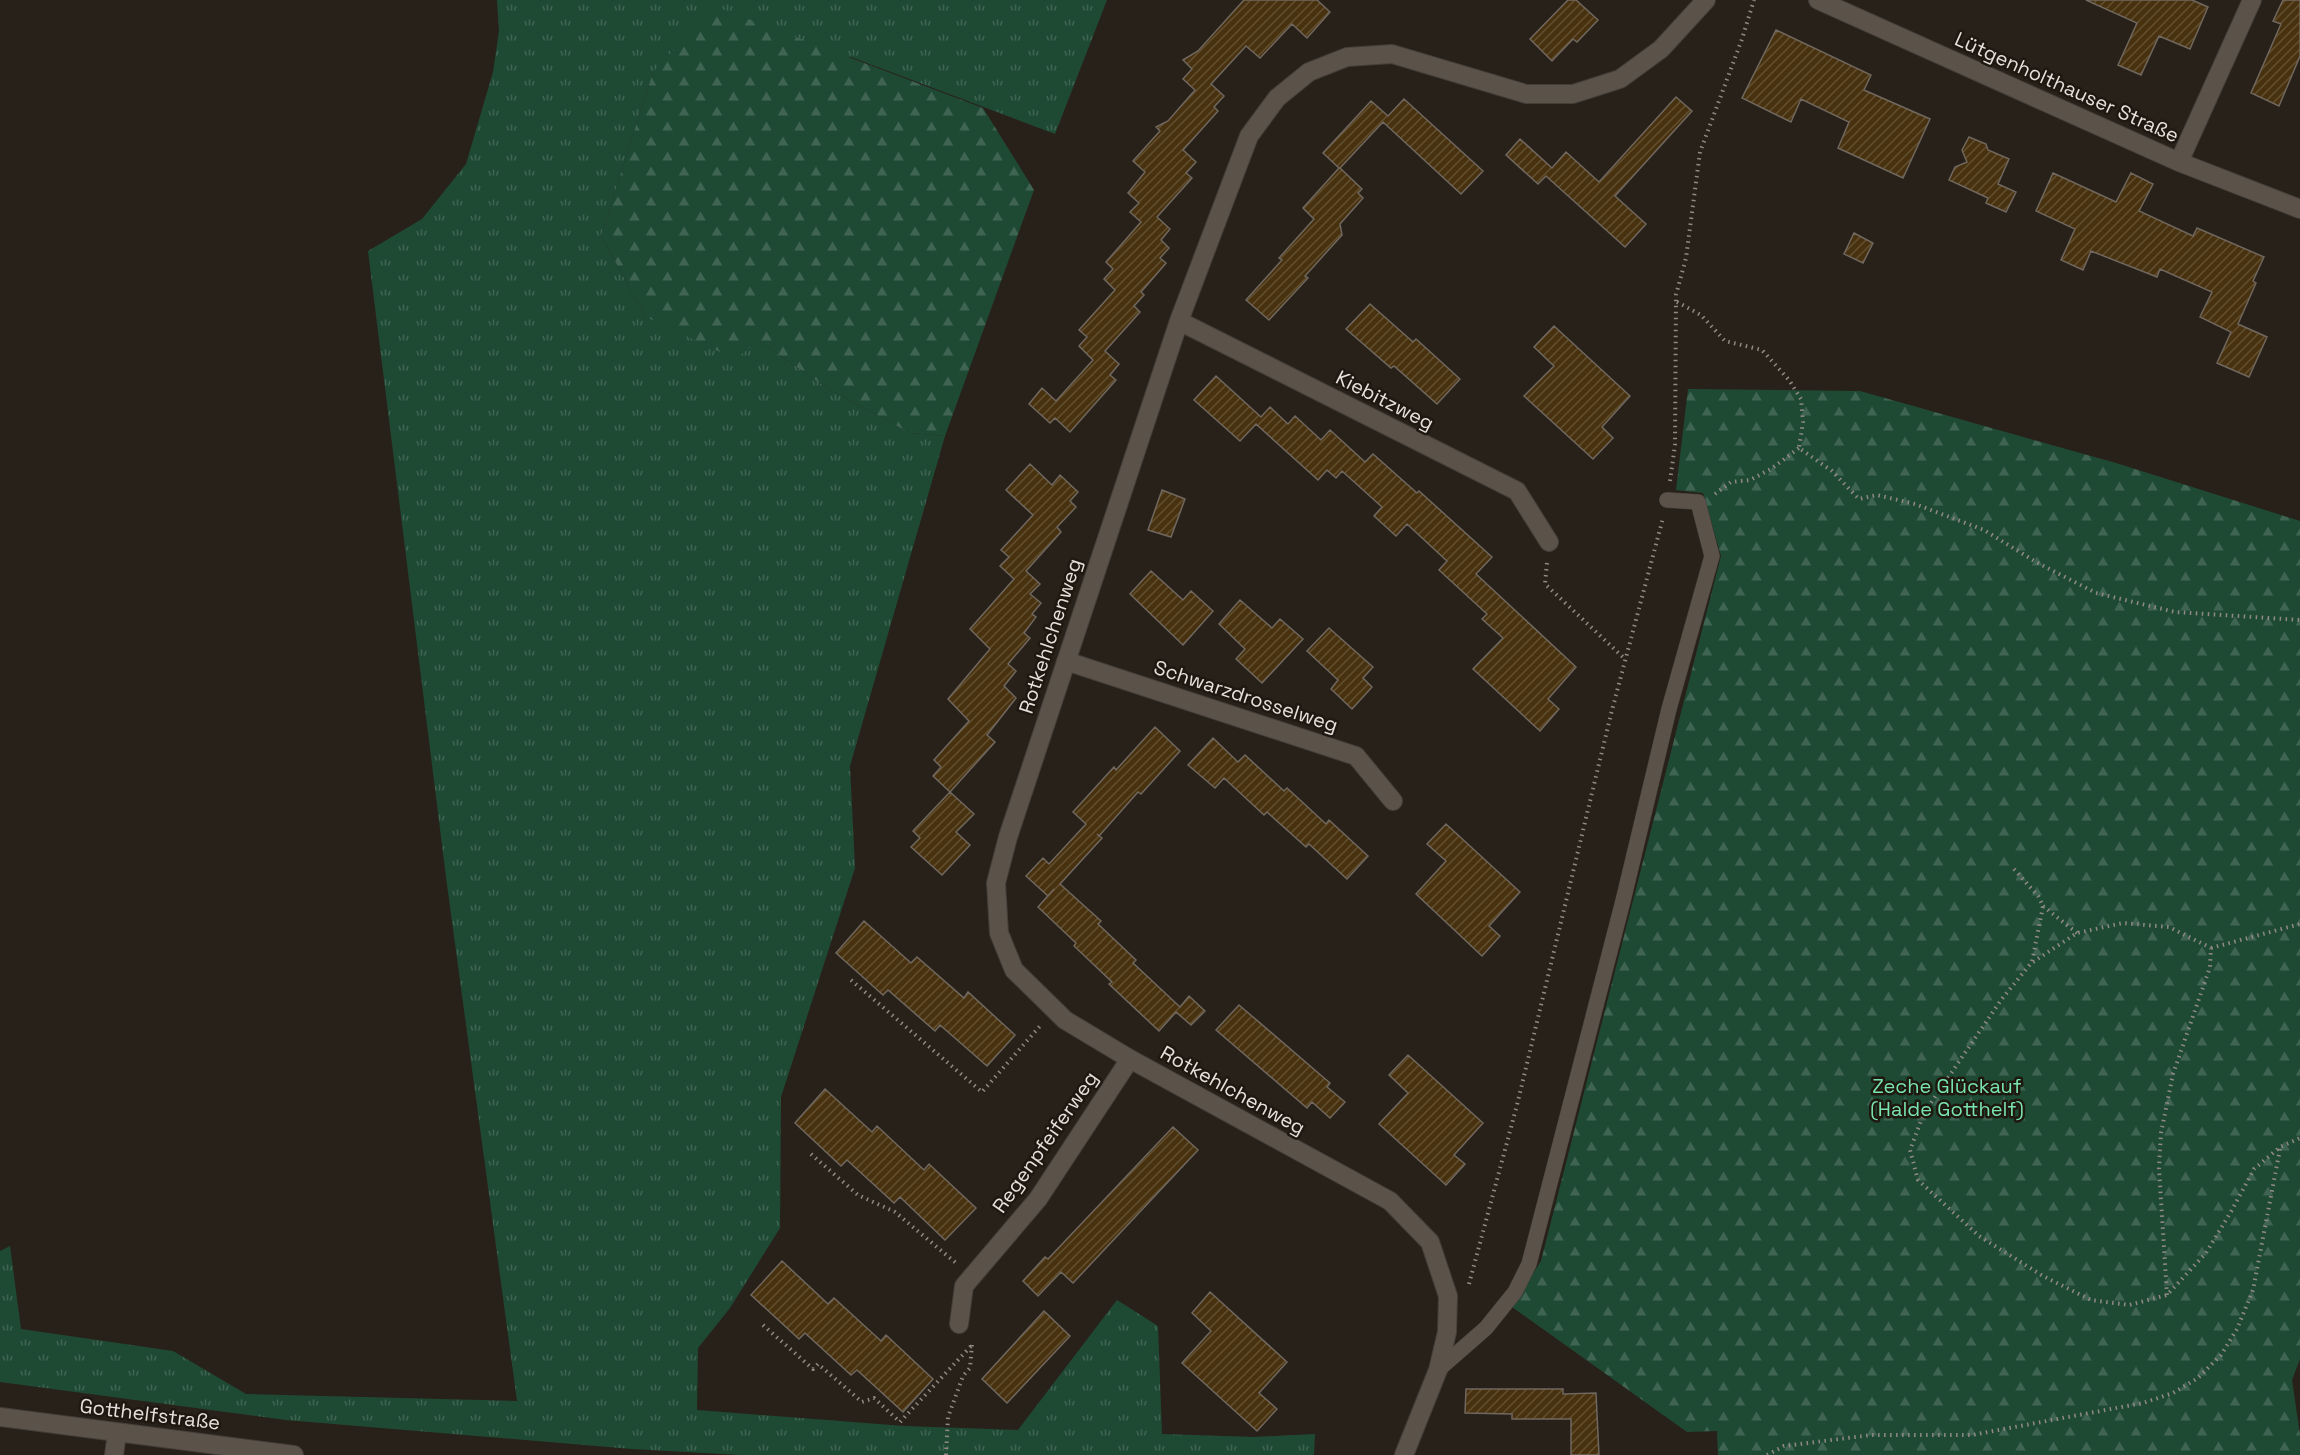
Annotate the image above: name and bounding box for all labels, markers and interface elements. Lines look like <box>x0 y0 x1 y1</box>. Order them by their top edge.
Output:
street label: Lütgenholthauser Straße <box>1951 26 2183 148</box>
street label: Kiebitzweg <box>1331 364 1439 436</box>
street label: Rotkehlchenweg <box>1013 555 1087 717</box>
street label: Schwarzdrosselweg <box>1151 654 1341 738</box>
street label: Rotkehlchenweg <box>1156 1039 1310 1141</box>
street label: Regenpfeiferweg <box>986 1066 1104 1218</box>
park label: Zeche Glückauf (Halde Gotthelf) <box>1870 1073 2024 1122</box>
street label: Gotthelfstraße <box>78 1392 222 1436</box>

